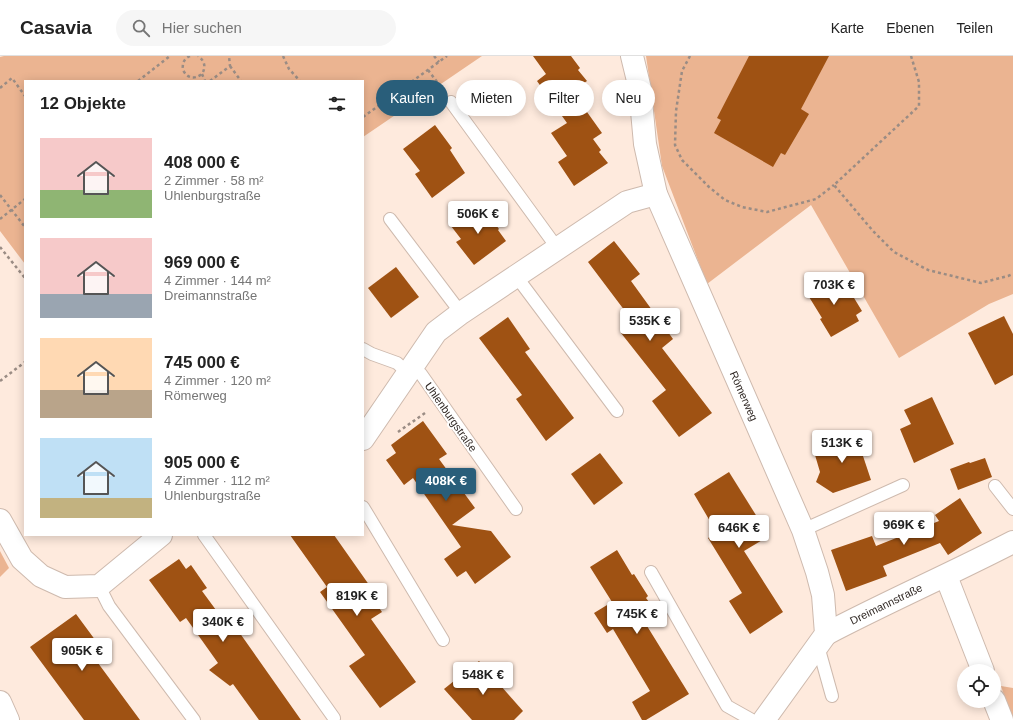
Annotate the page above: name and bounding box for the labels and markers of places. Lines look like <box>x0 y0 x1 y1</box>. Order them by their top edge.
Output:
pin: 506K € <box>445 201 511 235</box>
pin: 703K € <box>801 272 867 306</box>
pin: 535K € <box>617 308 683 342</box>
pin: 513K € <box>809 430 875 464</box>
pin: 408K € <box>413 468 479 502</box>
pin: 969K € <box>871 512 937 546</box>
pin: 646K € <box>706 515 772 549</box>
pin: 819K € <box>324 583 390 617</box>
pin: 745K € <box>604 601 670 635</box>
pin: 340K € <box>190 609 256 643</box>
pin: 905K € <box>49 638 115 672</box>
pin: 548K € <box>450 662 516 696</box>

